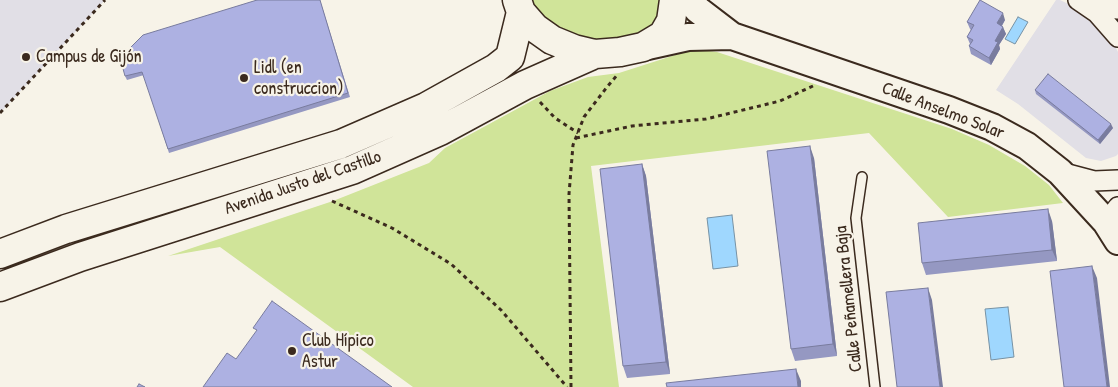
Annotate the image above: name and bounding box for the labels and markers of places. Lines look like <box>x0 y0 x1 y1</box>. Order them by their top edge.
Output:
place label: Campus de Gijón <box>36 46 142 68</box>
marker: Campus de Gijón <box>20 51 32 63</box>
place label: Lidl (en construccion) <box>254 57 344 100</box>
marker: Lidl (en construccion) <box>238 72 250 84</box>
place label: Club Hípico Astur <box>302 330 374 372</box>
marker: Club Hípico Astur <box>286 345 298 357</box>

